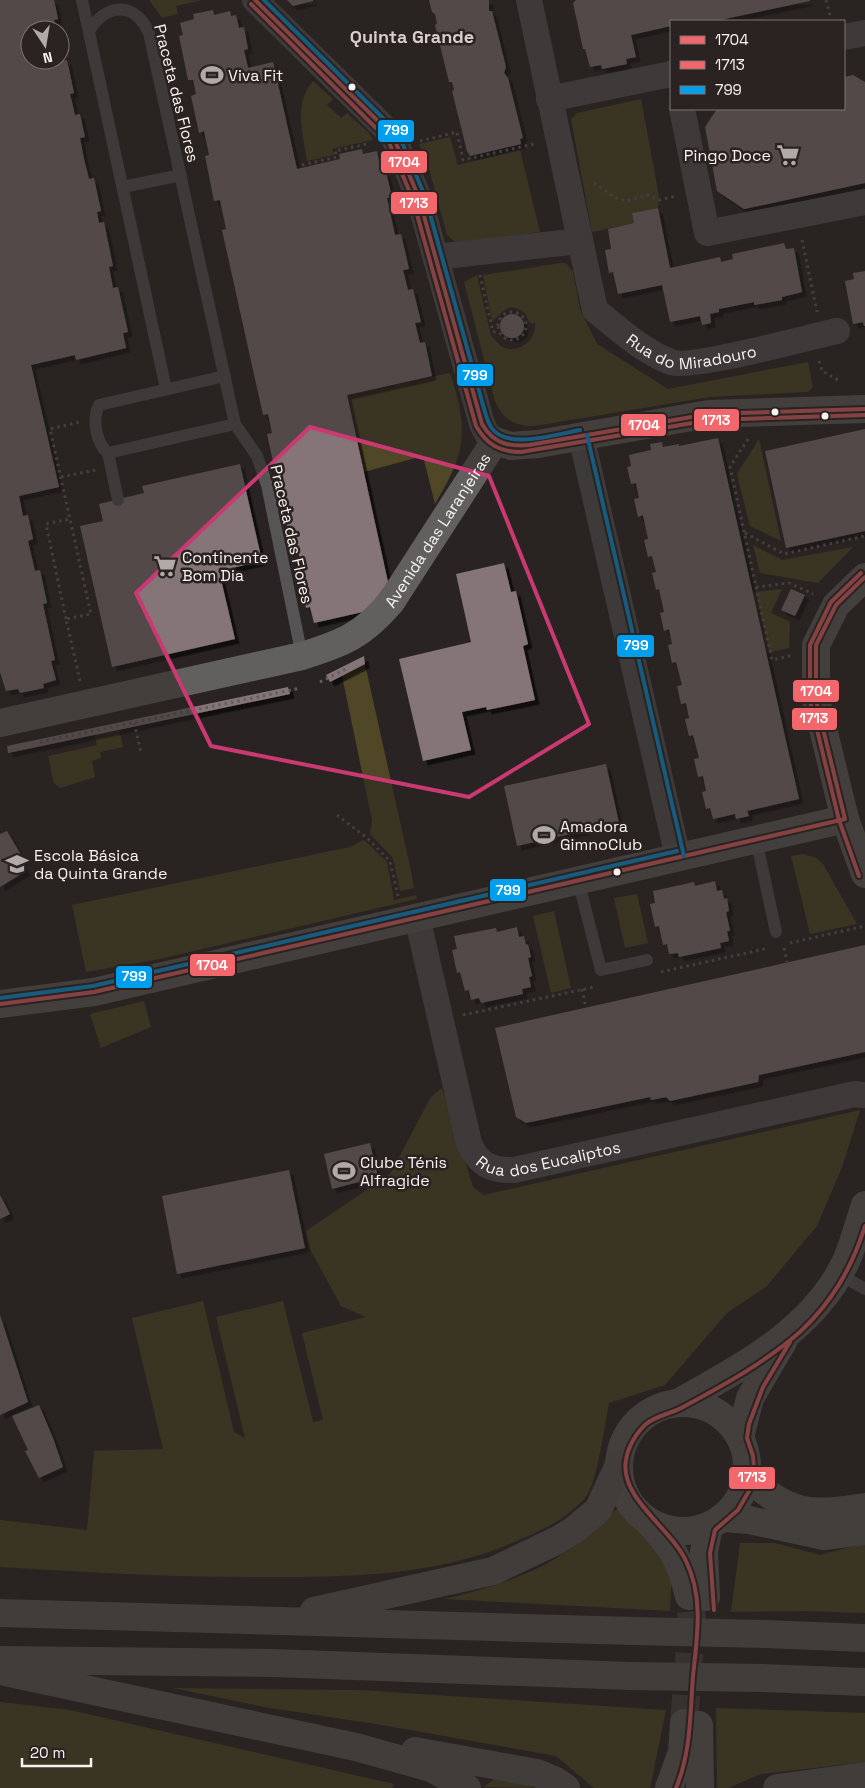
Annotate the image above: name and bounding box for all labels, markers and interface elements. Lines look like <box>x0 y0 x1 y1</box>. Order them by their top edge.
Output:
north arrow <box>20 20 70 70</box>
legend <box>670 20 845 110</box>
street label: Praceta das Flores <box>149 22 204 164</box>
district label: Quinta Grande <box>350 25 474 48</box>
text: 1704 <box>715 30 749 49</box>
text: N <box>41 48 54 67</box>
text: 1713 <box>715 55 745 74</box>
sports icon: Viva Fit <box>199 62 225 88</box>
place label: Viva Fit <box>228 65 283 86</box>
text: 799 <box>715 80 742 99</box>
unlabelled marker <box>347 82 357 92</box>
line badge: 799 <box>377 119 415 143</box>
text: 799 <box>383 121 409 139</box>
supermarket icon: Pingo Doce <box>775 142 801 168</box>
place label: Pingo Doce <box>684 145 771 166</box>
line badge: 1704 <box>380 150 428 174</box>
text: 1704 <box>388 153 420 171</box>
line badge: 1713 <box>390 191 438 215</box>
text: 1713 <box>400 194 428 212</box>
street label: Rua do Miradouro <box>622 329 759 374</box>
line badge: 799 <box>456 363 494 387</box>
text: 799 <box>462 366 488 384</box>
unlabelled marker <box>770 407 780 417</box>
line badge: 1713 <box>693 408 740 432</box>
text: 1713 <box>702 411 730 429</box>
unlabelled marker <box>820 411 830 421</box>
line badge: 1704 <box>620 413 667 437</box>
text: 1704 <box>628 416 660 434</box>
street label: Avenida das Laranjeiras <box>380 449 496 612</box>
street label: Praceta das Flores <box>265 463 318 606</box>
place label: Continente Bom Dia <box>182 547 268 586</box>
supermarket icon: Continente Bom Dia <box>152 553 178 579</box>
line badge: 799 <box>616 634 655 658</box>
text: 799 <box>623 636 649 654</box>
line badge: 1704 <box>792 679 840 703</box>
text: 1704 <box>800 682 832 700</box>
line badge: 1713 <box>791 707 838 731</box>
text: 1713 <box>800 709 828 727</box>
place label: Amadora GimnoClub <box>560 816 642 855</box>
sports icon: Amadora GimnoClub <box>531 822 557 848</box>
place label: Escola Básica da Quinta Grande <box>34 845 167 884</box>
school or university icon: Escola Básica da Quinta Grande <box>4 851 30 877</box>
unlabelled marker <box>612 867 622 877</box>
line badge: 799 <box>489 878 527 902</box>
text: 799 <box>495 881 521 899</box>
line badge: 1704 <box>189 953 236 977</box>
text: 1704 <box>196 956 228 974</box>
line badge: 799 <box>115 965 153 989</box>
text: 799 <box>121 967 147 985</box>
street label: Rua dos Eucaliptos <box>472 1137 622 1182</box>
place label: Clube Ténis Alfragide <box>360 1152 447 1191</box>
sports icon: Clube Ténis Alfragide <box>331 1158 357 1184</box>
line badge: 1713 <box>728 1466 776 1490</box>
text: 1713 <box>738 1468 766 1486</box>
scale bar <box>22 1736 91 1768</box>
text: 20 m <box>30 1743 65 1762</box>

